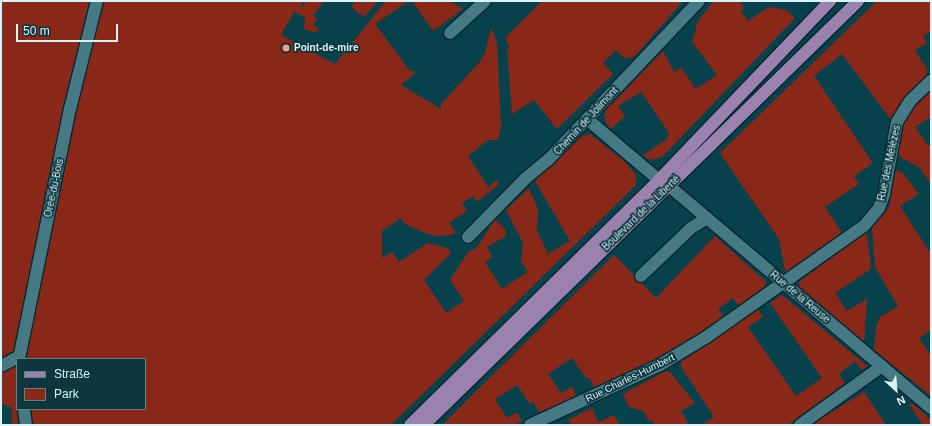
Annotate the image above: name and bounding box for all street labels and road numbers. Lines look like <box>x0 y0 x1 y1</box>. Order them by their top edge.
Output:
street label: Chemin de Jolimont <box>551 85 621 157</box>
street label: Rue des Mélèzes <box>875 124 903 202</box>
street label: Orée-du-Bois <box>42 158 66 218</box>
street label: Boulevard de la Liberté <box>600 173 682 253</box>
street label: Rue de la Reuse <box>768 268 832 326</box>
street label: Rue Charles-Humbert <box>584 351 676 405</box>

